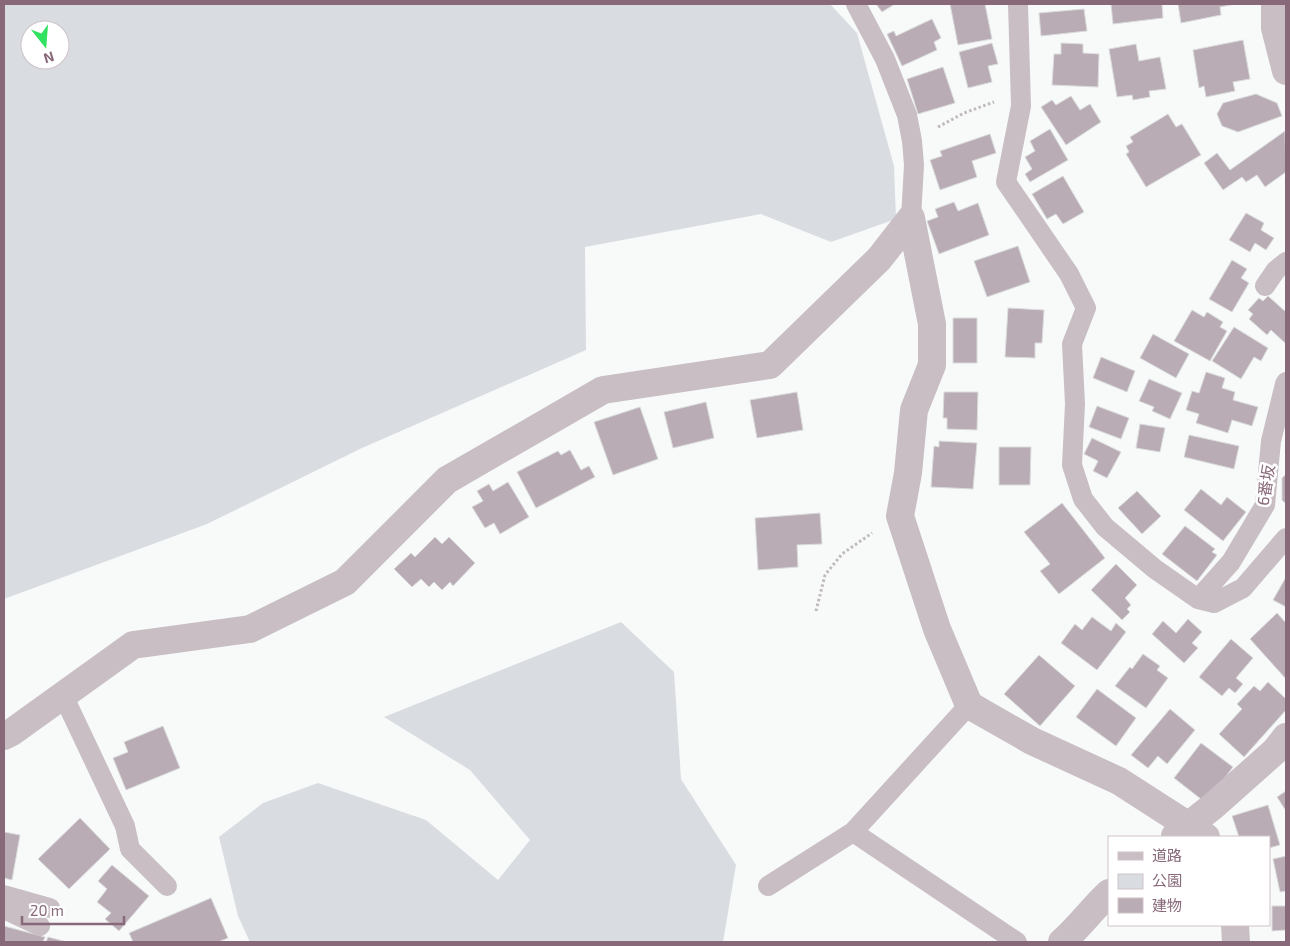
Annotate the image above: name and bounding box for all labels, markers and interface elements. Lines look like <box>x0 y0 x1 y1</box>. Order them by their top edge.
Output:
north arrow <box>20 20 70 70</box>
text: N <box>42 48 56 68</box>
street label: 6番坂 <box>1252 463 1278 507</box>
legend <box>1108 836 1270 926</box>
text: 道路 <box>1152 846 1182 864</box>
text: 公園 <box>1152 871 1182 889</box>
scale bar <box>22 894 125 926</box>
text: 建物 <box>1152 896 1182 914</box>
text: 20 m <box>30 901 64 919</box>

